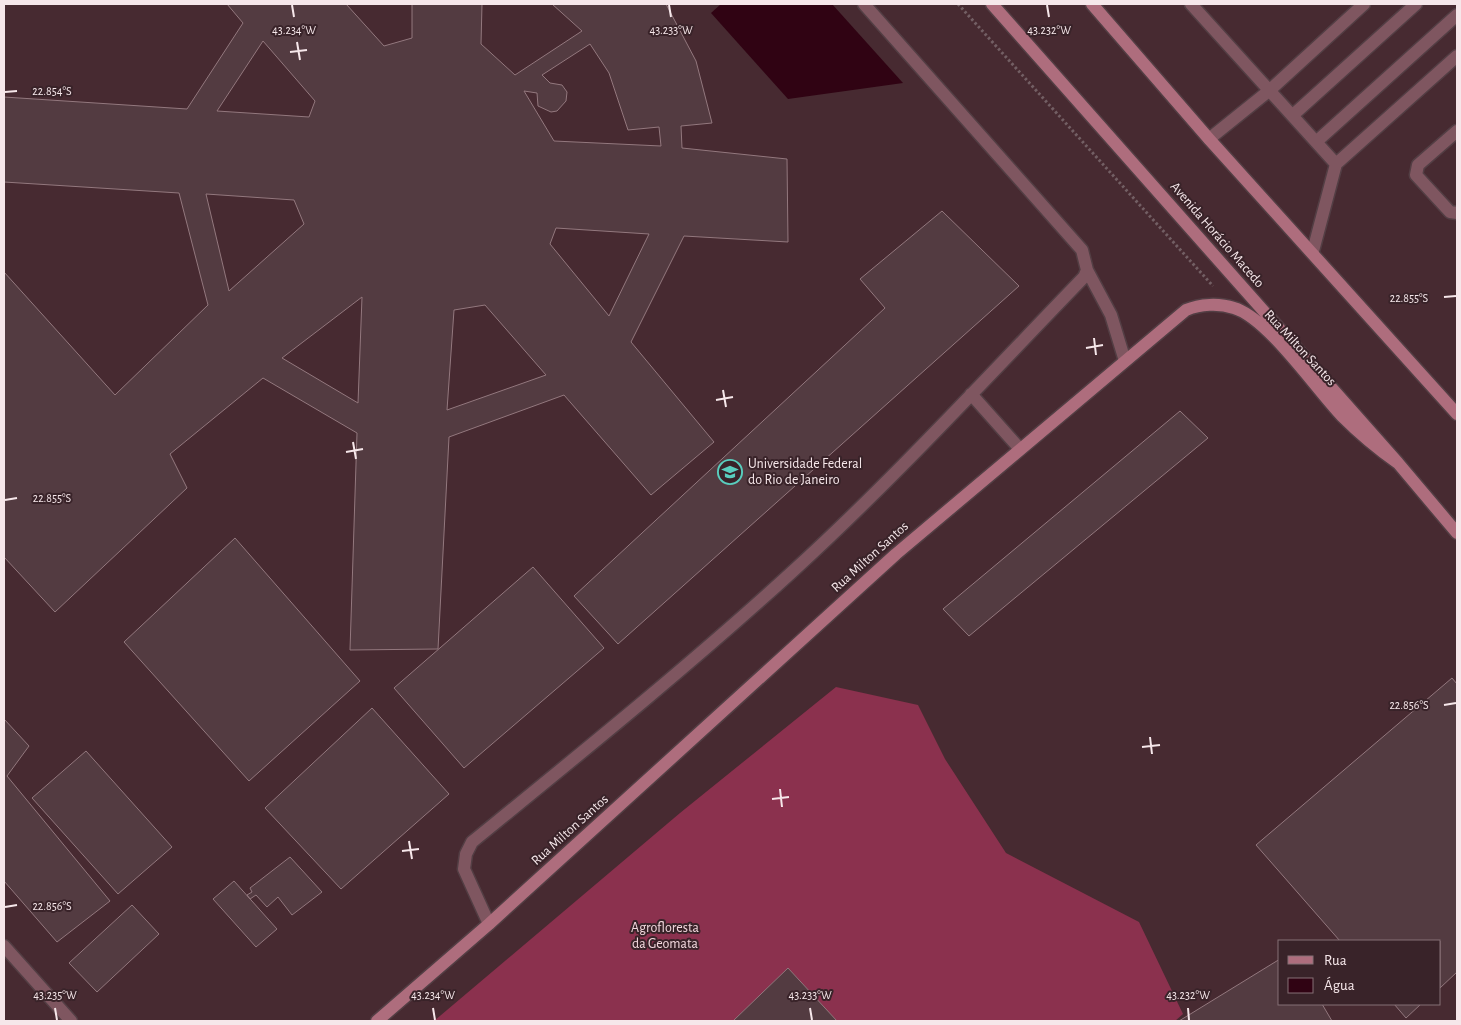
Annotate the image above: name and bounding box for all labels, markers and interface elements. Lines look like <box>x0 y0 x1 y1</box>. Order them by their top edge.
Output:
text: 43.234°W <box>272 24 316 36</box>
text: 43.233°W <box>649 24 693 36</box>
text: 43.232°W <box>1027 24 1071 36</box>
text: 22.854°S <box>32 85 72 97</box>
street label: Avenida Horácio Macedo <box>1167 180 1267 291</box>
text: 22.855°S <box>1390 292 1429 304</box>
street label: Rua Milton Santos <box>1261 307 1339 389</box>
place label: Universidade Federal do Rio de Janeiro <box>748 457 862 487</box>
school or university icon: Universidade Federal do Rio de Janeiro <box>717 459 743 485</box>
text: 22.855°S <box>33 492 72 504</box>
street label: Rua Milton Santos <box>829 519 911 595</box>
text: 22.856°S <box>1389 699 1429 711</box>
street label: Rua Milton Santos <box>529 792 611 868</box>
text: 22.856°S <box>32 900 72 912</box>
park label: Agrofloresta da Geomata <box>631 921 699 951</box>
legend <box>1278 940 1441 1005</box>
text: Rua <box>1324 953 1347 968</box>
text: Água <box>1324 976 1355 993</box>
text: 43.235°W <box>33 989 77 1001</box>
text: 43.234°W <box>411 989 455 1001</box>
text: 43.233°W <box>788 989 832 1001</box>
text: 43.232°W <box>1166 989 1210 1001</box>

